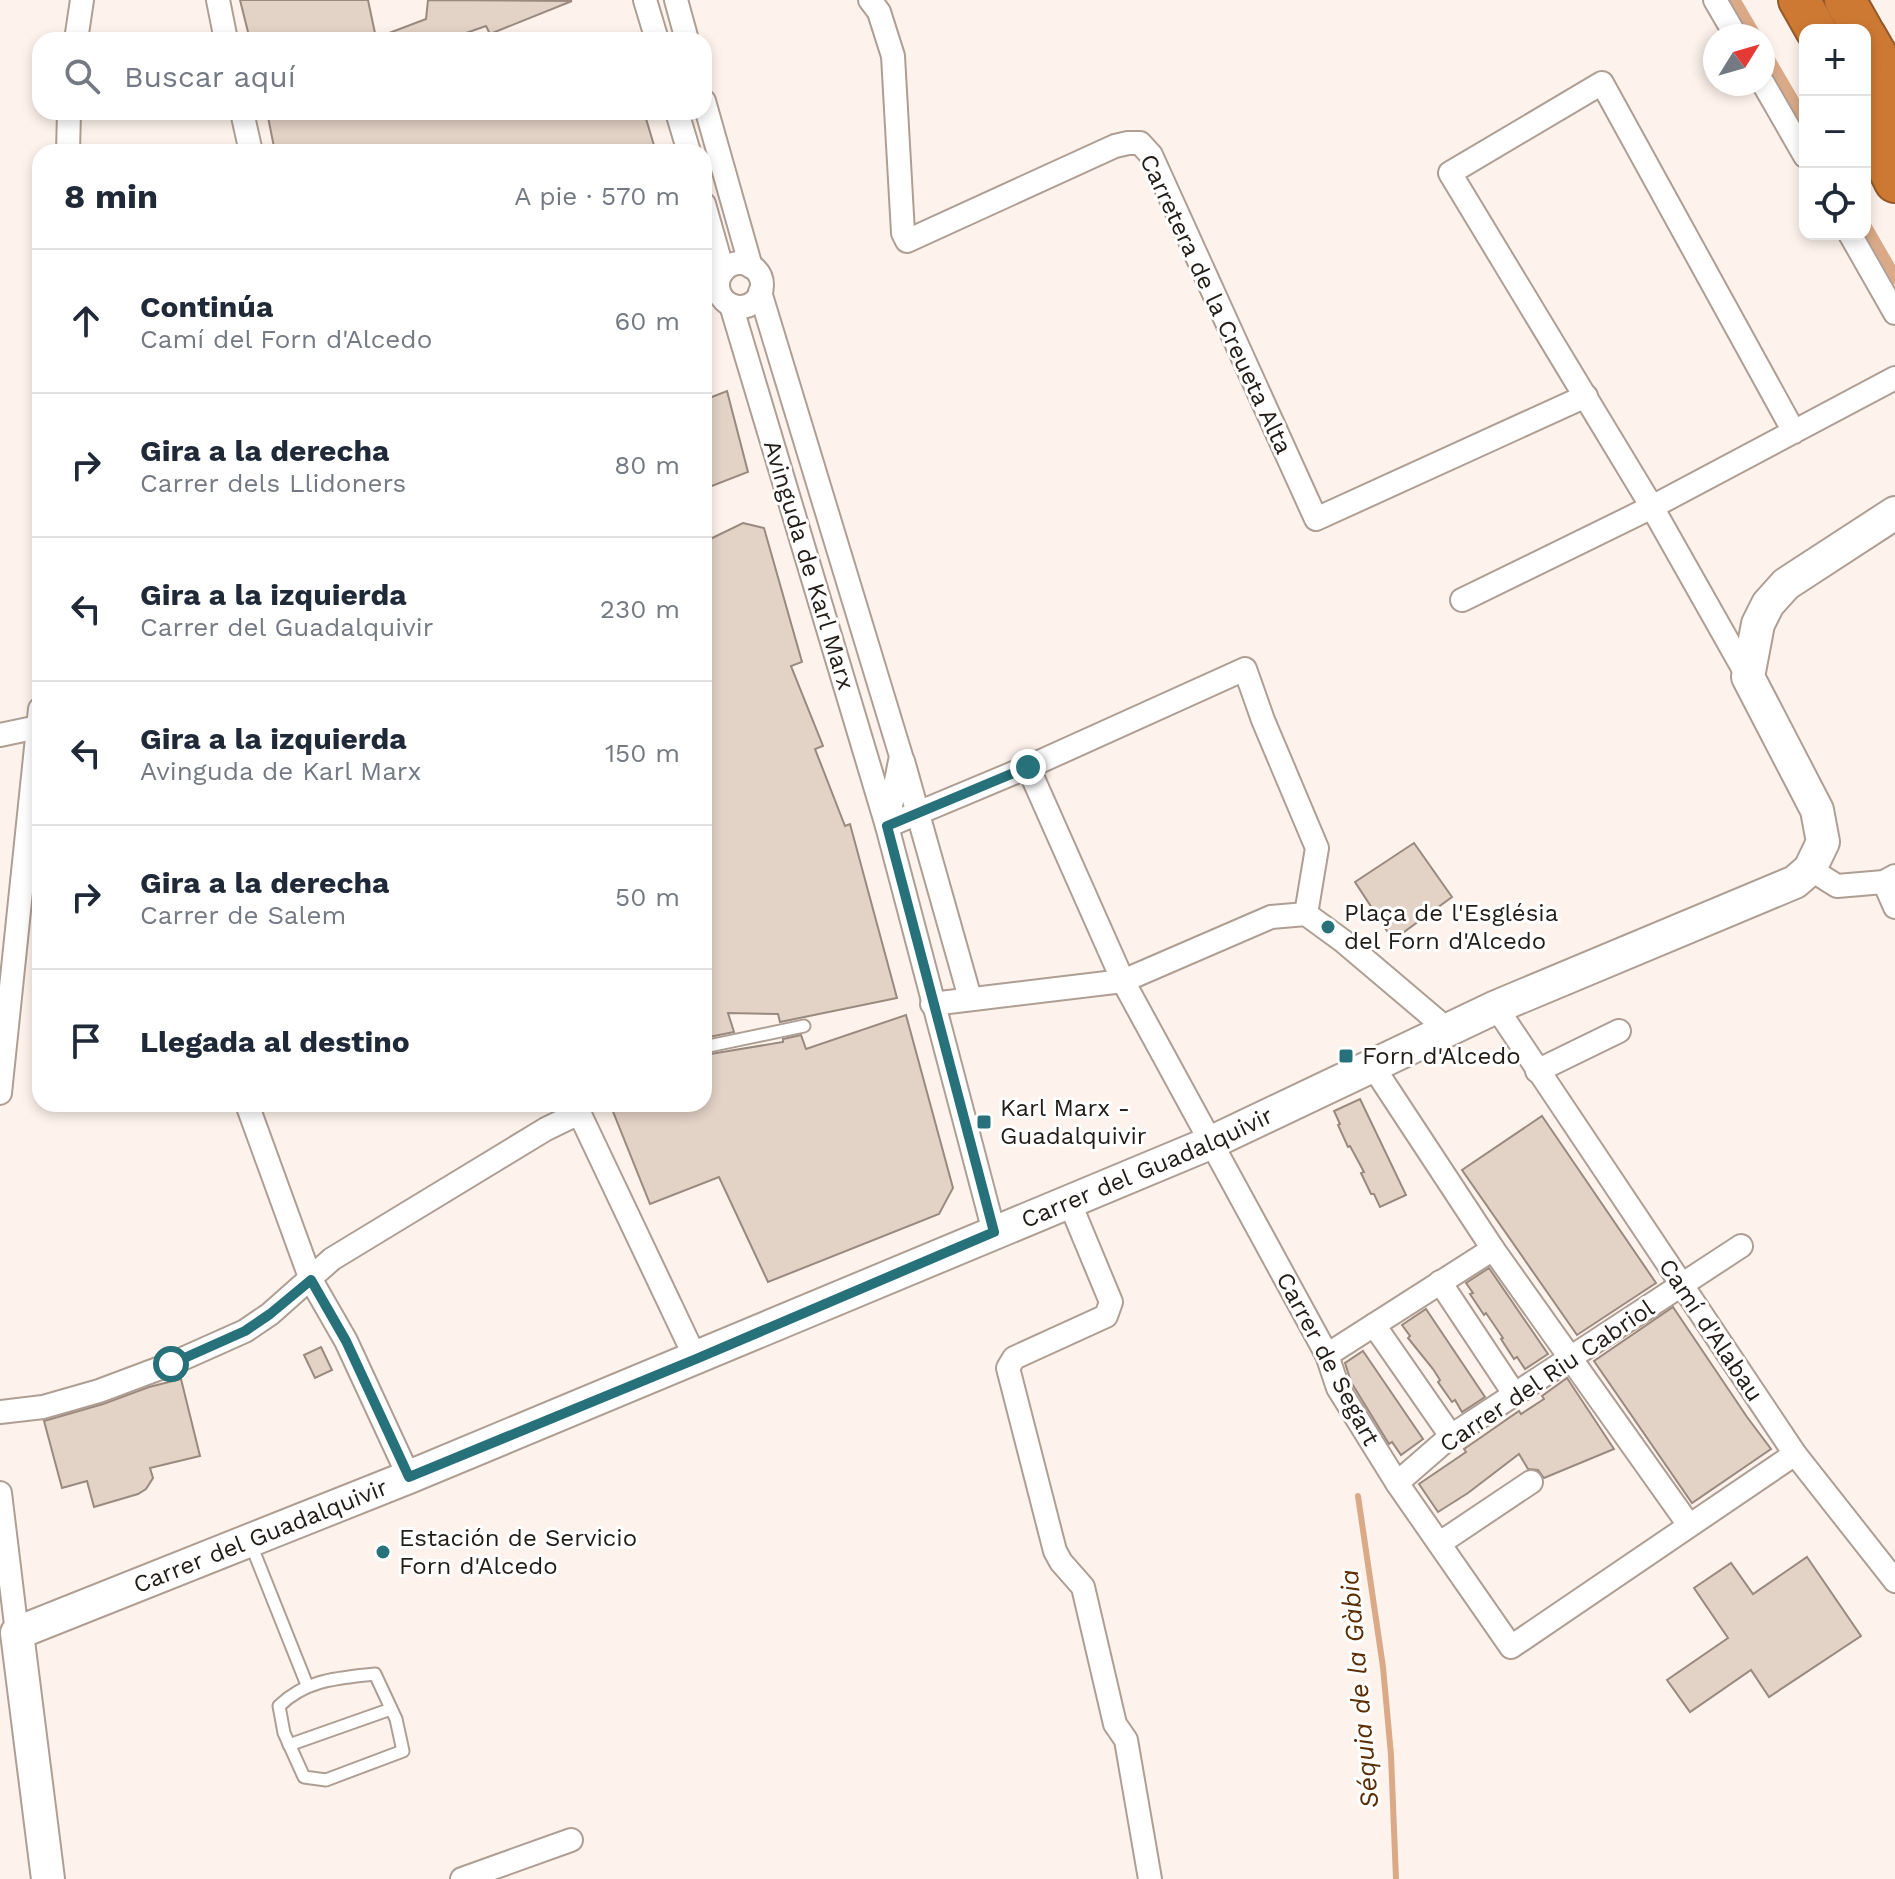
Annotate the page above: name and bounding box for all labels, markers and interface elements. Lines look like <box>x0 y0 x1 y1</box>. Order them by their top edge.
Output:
north arrow <box>1703 24 1775 96</box>
map controls <box>1799 24 1871 240</box>
button: + <box>1799 24 1871 96</box>
search box <box>32 32 712 120</box>
icon: search <box>60 54 104 98</box>
text: Buscar aquí <box>124 59 296 94</box>
button: − <box>1799 96 1871 168</box>
street label: Carretera de la Creueta Alta <box>1134 150 1298 458</box>
button: locate <box>1799 168 1871 240</box>
text: 8 min <box>64 176 158 216</box>
text: A pie · 570 m <box>514 181 680 211</box>
text: Continúa <box>140 289 273 324</box>
icon: ahead <box>64 299 108 343</box>
text: 60 m <box>614 306 680 336</box>
text: Camí del Forn d'Alcedo <box>140 324 432 354</box>
text: Gira a la derecha <box>140 433 389 468</box>
street label: Avinguda de Karl Marx <box>758 437 860 693</box>
icon: right <box>64 443 108 487</box>
text: 80 m <box>614 450 680 480</box>
text: Carrer dels Llidoners <box>140 468 406 498</box>
text: Gira a la izquierda <box>140 577 407 612</box>
icon: left <box>64 587 108 631</box>
text: 230 m <box>600 594 680 624</box>
text: Carrer del Guadalquivir <box>140 612 433 642</box>
text: Gira a la izquierda <box>140 721 407 756</box>
icon: left <box>64 731 108 775</box>
text: 150 m <box>605 738 680 768</box>
route end <box>1010 749 1046 785</box>
text: Avinguda de Karl Marx <box>140 756 421 786</box>
text: Gira a la derecha <box>140 865 389 900</box>
icon: right <box>64 875 108 919</box>
text: 50 m <box>615 882 680 912</box>
place label: Plaça de l'Església del Forn d'Alcedo <box>1344 899 1558 955</box>
text: Carrer de Salem <box>140 900 346 930</box>
marker: Plaça de l'Església del Forn d'Alcedo <box>1319 918 1337 936</box>
icon: arrive <box>64 1019 108 1063</box>
text: Llegada al destino <box>140 1024 410 1059</box>
place label: Forn d'Alcedo <box>1362 1042 1521 1070</box>
marker: Forn d'Alcedo <box>1337 1047 1355 1065</box>
place label: Karl Marx - Guadalquivir <box>1000 1094 1147 1150</box>
street label: Carrer del Guadalquivir <box>1017 1101 1277 1234</box>
marker: Karl Marx - Guadalquivir <box>975 1113 993 1131</box>
street label: Camí d'Alabau <box>1653 1253 1769 1407</box>
street label: Carrer de Segart <box>1270 1268 1386 1450</box>
street label: Carrer del Riu Cabriol <box>1435 1293 1660 1458</box>
route start <box>153 1346 189 1382</box>
street label: Carrer del Guadalquivir <box>129 1473 392 1599</box>
place label: Estación de Servicio Forn d'Alcedo <box>399 1524 637 1580</box>
marker: Estación de Servicio Forn d'Alcedo <box>374 1543 392 1561</box>
water label: Séquia de la Gàbia <box>1334 1568 1384 1810</box>

